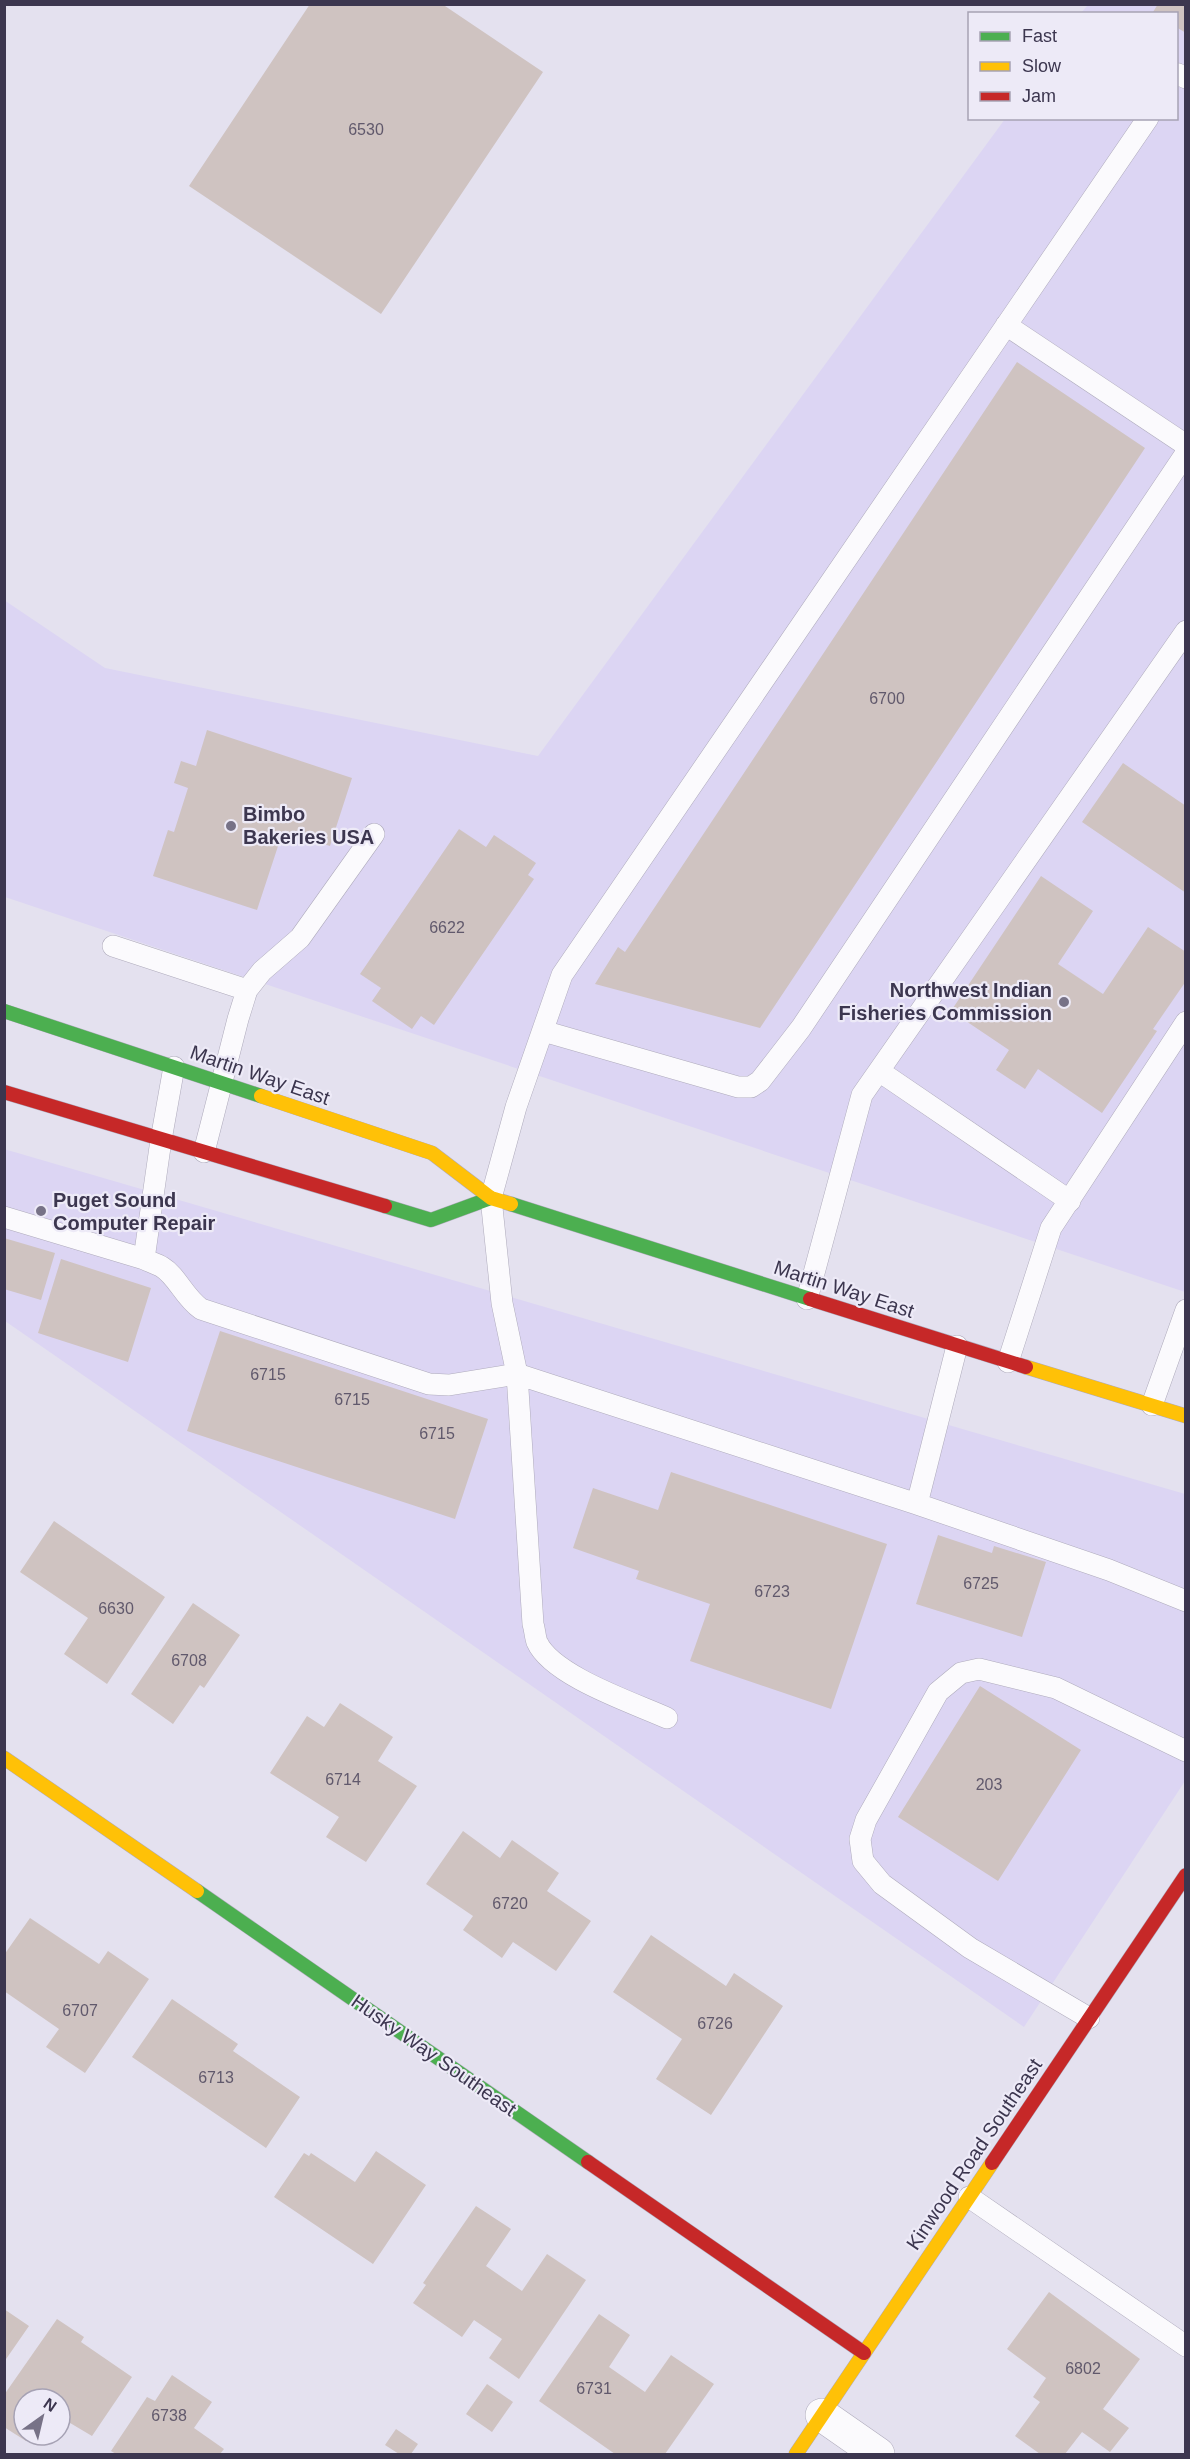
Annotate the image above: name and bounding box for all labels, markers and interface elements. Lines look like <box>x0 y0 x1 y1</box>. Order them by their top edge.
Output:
legend <box>968 12 1178 120</box>
text: Fast <box>1022 26 1057 46</box>
text: Slow <box>1022 56 1062 76</box>
text: Jam <box>1022 86 1056 106</box>
house number: 6530 <box>348 121 384 138</box>
house number: 6700 <box>869 690 905 707</box>
place label: Bimbo Bakeries USA <box>243 803 374 848</box>
marker: Bimbo Bakeries USA <box>224 819 238 833</box>
house number: 6622 <box>429 919 465 936</box>
place label: Northwest Indian Fisheries Commission <box>839 979 1052 1024</box>
marker: Northwest Indian Fisheries Commission <box>1057 995 1071 1009</box>
street label: Martin Way East <box>187 1041 333 1109</box>
place label: Puget Sound Computer Repair <box>53 1189 215 1234</box>
marker: Puget Sound Computer Repair <box>34 1204 48 1218</box>
street label: Martin Way East <box>771 1256 917 1322</box>
house number: 6715 <box>250 1366 286 1383</box>
house number: 6715 <box>334 1391 370 1408</box>
house number: 6715 <box>419 1425 455 1442</box>
house number: 6725 <box>963 1575 999 1592</box>
house number: 6723 <box>754 1583 790 1600</box>
house number: 6630 <box>98 1600 134 1617</box>
house number: 6708 <box>171 1652 207 1669</box>
house number: 6714 <box>325 1771 361 1788</box>
house number: 203 <box>976 1776 1002 1793</box>
house number: 6720 <box>492 1895 528 1912</box>
street label: Husky Way Southeast <box>347 1990 521 2120</box>
house number: 6707 <box>62 2002 98 2019</box>
house number: 6726 <box>697 2015 733 2032</box>
street label: Kinwood Road Southeast <box>902 2054 1046 2254</box>
house number: 6713 <box>198 2069 234 2086</box>
house number: 6802 <box>1065 2360 1101 2377</box>
house number: 6731 <box>576 2380 612 2397</box>
north arrow <box>12 2387 72 2447</box>
text: N <box>41 2395 60 2415</box>
house number: 6738 <box>151 2407 187 2424</box>

